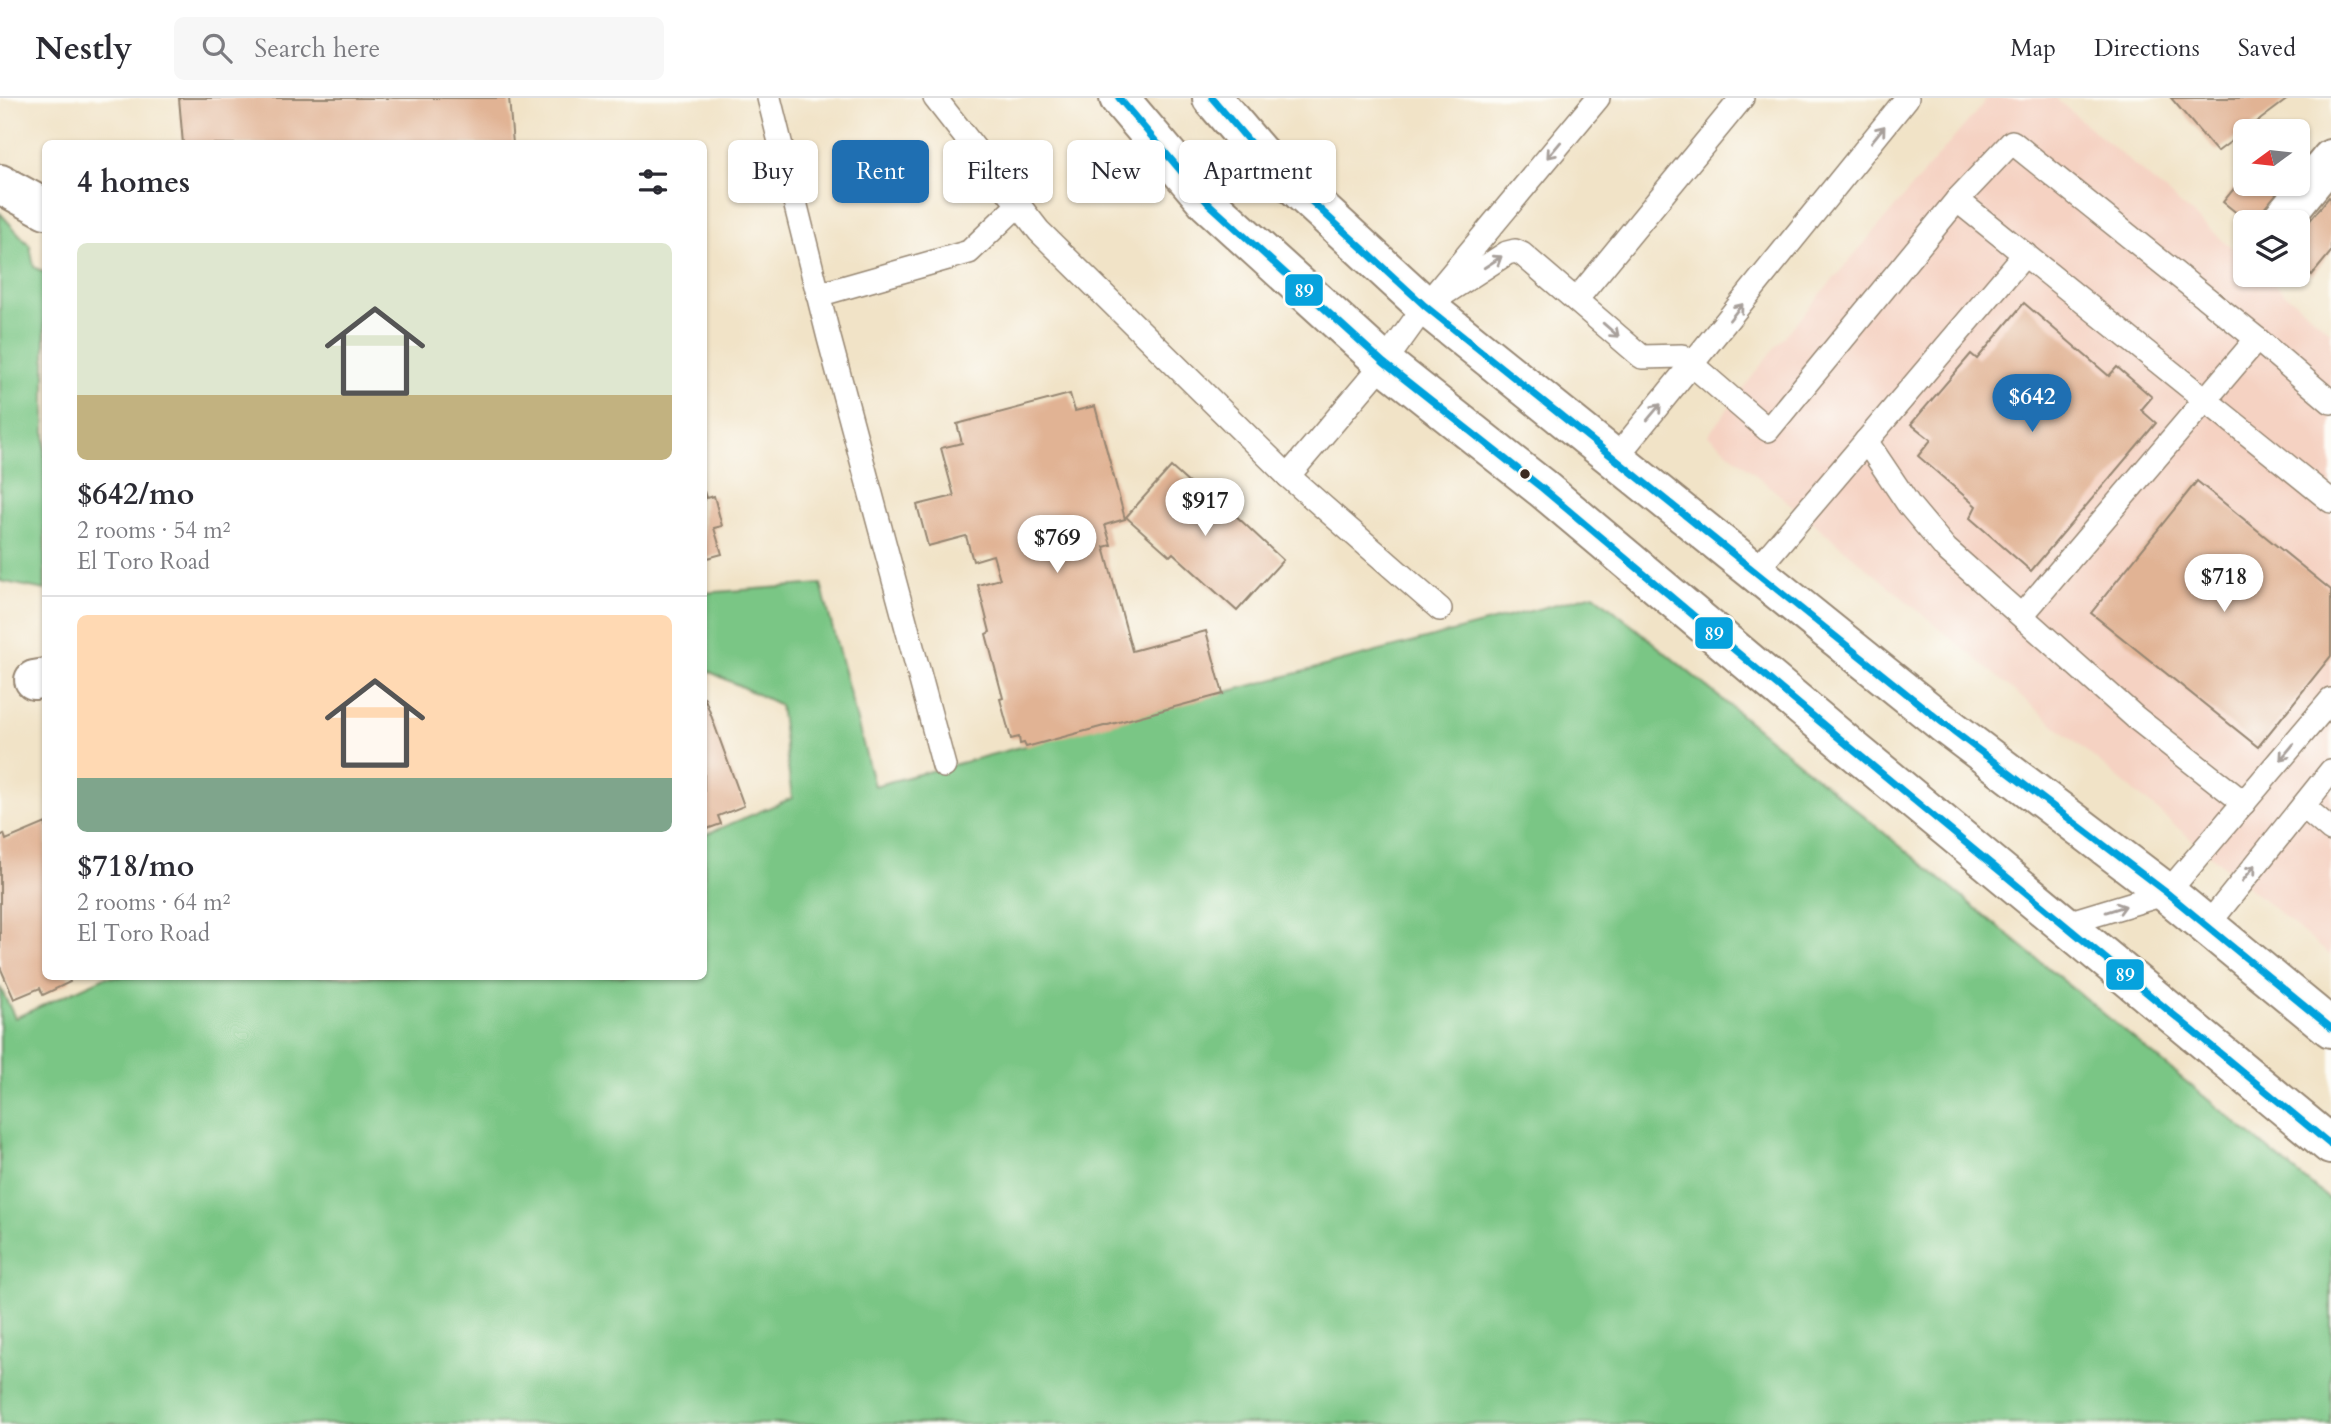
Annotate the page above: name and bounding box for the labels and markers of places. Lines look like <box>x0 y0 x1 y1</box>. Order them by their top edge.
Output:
pin: $642 <box>1991 374 2073 434</box>
unlabelled marker <box>1518 467 1532 481</box>
pin: $917 <box>1164 478 1246 538</box>
pin: $769 <box>1016 516 1098 575</box>
pin: $718 <box>2183 554 2265 614</box>

